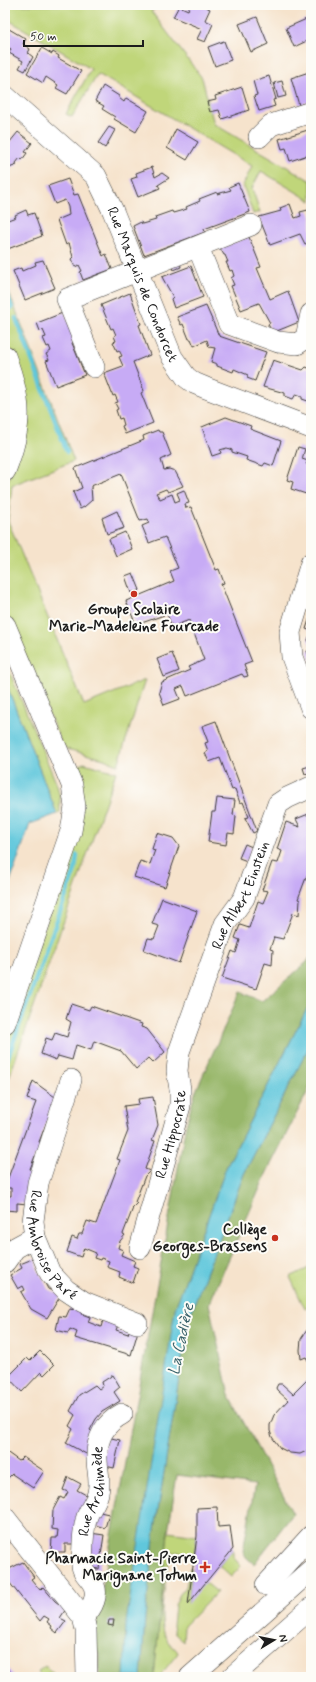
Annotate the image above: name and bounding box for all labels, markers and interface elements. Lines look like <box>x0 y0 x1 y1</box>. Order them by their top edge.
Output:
scale bar <box>24 22 143 48</box>
text: 50 m <box>30 29 57 45</box>
street label: Rue Marquis de Condorcet <box>101 204 182 367</box>
marker: Groupe Scolaire Marie-Madeleine Fourcade <box>129 589 139 599</box>
place label: Groupe Scolaire Marie-Madeleine Fourcade <box>49 600 219 637</box>
street label: Rue Albert Einstein <box>208 838 275 952</box>
street label: Rue Hippocrate <box>151 1090 191 1181</box>
street label: Rue Ambroise Paré <box>22 1189 81 1306</box>
place label: Collège Georges-Brassens <box>153 1220 268 1259</box>
marker: Collège Georges-Brassens <box>270 1233 280 1243</box>
water label: La Cadière <box>164 1300 200 1377</box>
street label: Rue Archimède <box>74 1445 111 1538</box>
place label: Pharmacie Saint-Pierre Marignane Totum <box>45 1549 197 1588</box>
marker: Pharmacie Saint-Pierre Marignane Totum <box>200 1562 210 1572</box>
north arrow <box>254 1620 294 1660</box>
text: N <box>275 1634 290 1643</box>

